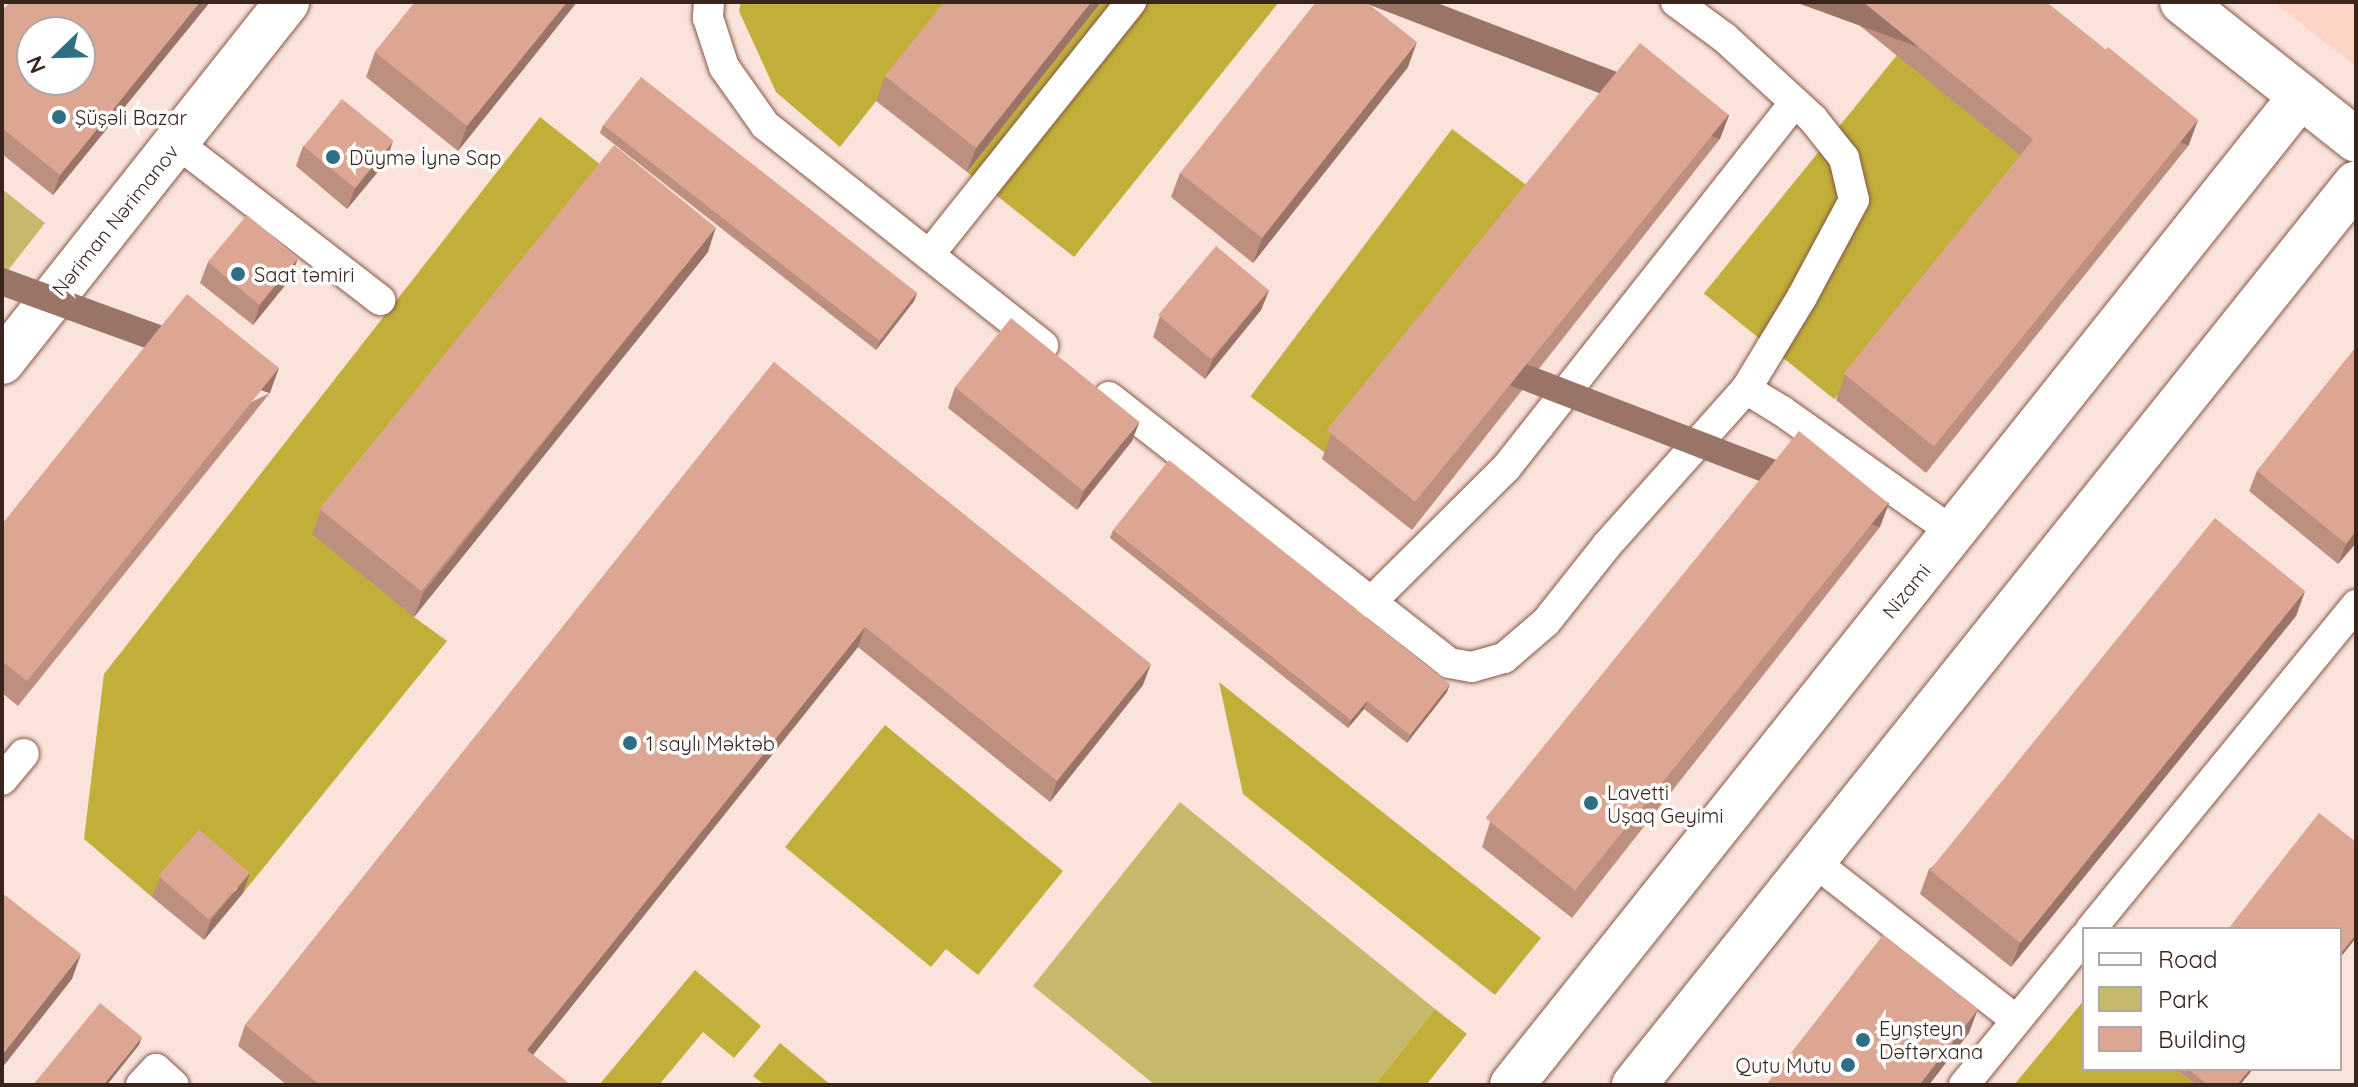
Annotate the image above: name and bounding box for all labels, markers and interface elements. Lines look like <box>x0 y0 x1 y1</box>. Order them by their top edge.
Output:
north arrow <box>16 16 96 96</box>
text: N <box>20 52 52 78</box>
place label: Şüşəli Bazar <box>75 105 187 129</box>
marker: Şüşəli Bazar <box>50 108 68 126</box>
street label: Nəriman Nərimanov <box>47 140 183 300</box>
place label: Düymə İynə Sap <box>349 145 501 169</box>
marker: Düymə İynə Sap <box>324 148 342 166</box>
place label: Saat təmiri <box>254 262 354 286</box>
marker: Saat təmiri <box>229 265 247 283</box>
street label: Nizami <box>1877 559 1935 623</box>
place label: 1 saylı Məktəb <box>646 731 775 755</box>
marker: 1 saylı Məktəb <box>621 734 639 752</box>
place label: Lavetti Uşaq Geyimi <box>1607 780 1724 827</box>
marker: Lavetti Uşaq Geyimi <box>1582 794 1600 812</box>
legend <box>2082 927 2342 1071</box>
text: Road <box>2158 944 2218 974</box>
text: Park <box>2158 984 2209 1014</box>
place label: Eynşteyn Dəftərxana <box>1879 1016 1983 1063</box>
text: Building <box>2158 1024 2246 1054</box>
marker: Eynşteyn Dəftərxana <box>1854 1031 1872 1049</box>
place label: Qutu Mutu <box>1735 1053 1832 1077</box>
marker: Qutu Mutu <box>1839 1056 1857 1074</box>

